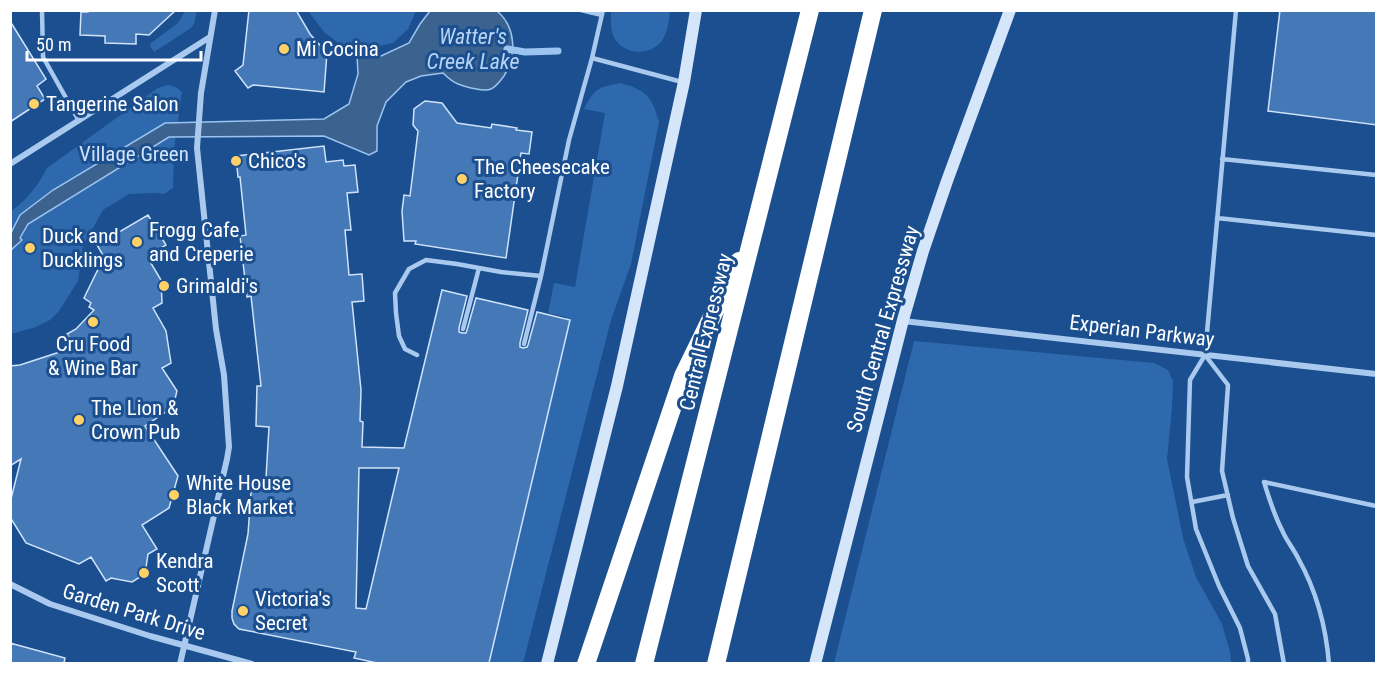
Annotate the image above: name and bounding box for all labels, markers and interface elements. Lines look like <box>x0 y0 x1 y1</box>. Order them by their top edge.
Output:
scale bar <box>27 24 201 62</box>
water label: Watter's Creek Lake <box>427 24 519 74</box>
text: 50 m <box>36 34 71 55</box>
place label: Mi Cocina <box>296 37 379 61</box>
marker: Mi Cocina <box>277 42 291 56</box>
place label: Tangerine Salon <box>46 92 179 116</box>
marker: Tangerine Salon <box>27 97 41 111</box>
park label: Village Green <box>79 142 189 166</box>
place label: Chico's <box>248 149 306 173</box>
marker: Chico's <box>229 154 243 168</box>
place label: The Cheesecake Factory <box>474 155 610 203</box>
marker: The Cheesecake Factory <box>455 172 469 186</box>
place label: Frogg Cafe and Creperie <box>149 218 254 266</box>
street label: South Central Expressway <box>842 223 924 435</box>
place label: Duck and Ducklings <box>42 224 123 272</box>
marker: Frogg Cafe and Creperie <box>130 235 144 249</box>
marker: Duck and Ducklings <box>23 241 37 255</box>
street label: Central Expressway <box>675 251 737 413</box>
place label: Grimaldi's <box>176 274 258 298</box>
marker: Grimaldi's <box>157 279 171 293</box>
street label: Experian Parkway <box>1068 310 1216 352</box>
marker: Cru Food & Wine Bar <box>86 315 100 329</box>
place label: Cru Food & Wine Bar <box>48 332 138 380</box>
place label: The Lion & Crown Pub <box>91 396 180 444</box>
marker: The Lion & Crown Pub <box>72 413 86 427</box>
place label: White House Black Market <box>186 471 294 519</box>
marker: White House Black Market <box>167 488 181 502</box>
place label: Kendra Scott <box>156 549 214 597</box>
marker: Kendra Scott <box>137 566 151 580</box>
street label: Garden Park Drive <box>60 579 208 645</box>
place label: Victoria's Secret <box>255 587 331 635</box>
marker: Victoria's Secret <box>236 604 250 618</box>

